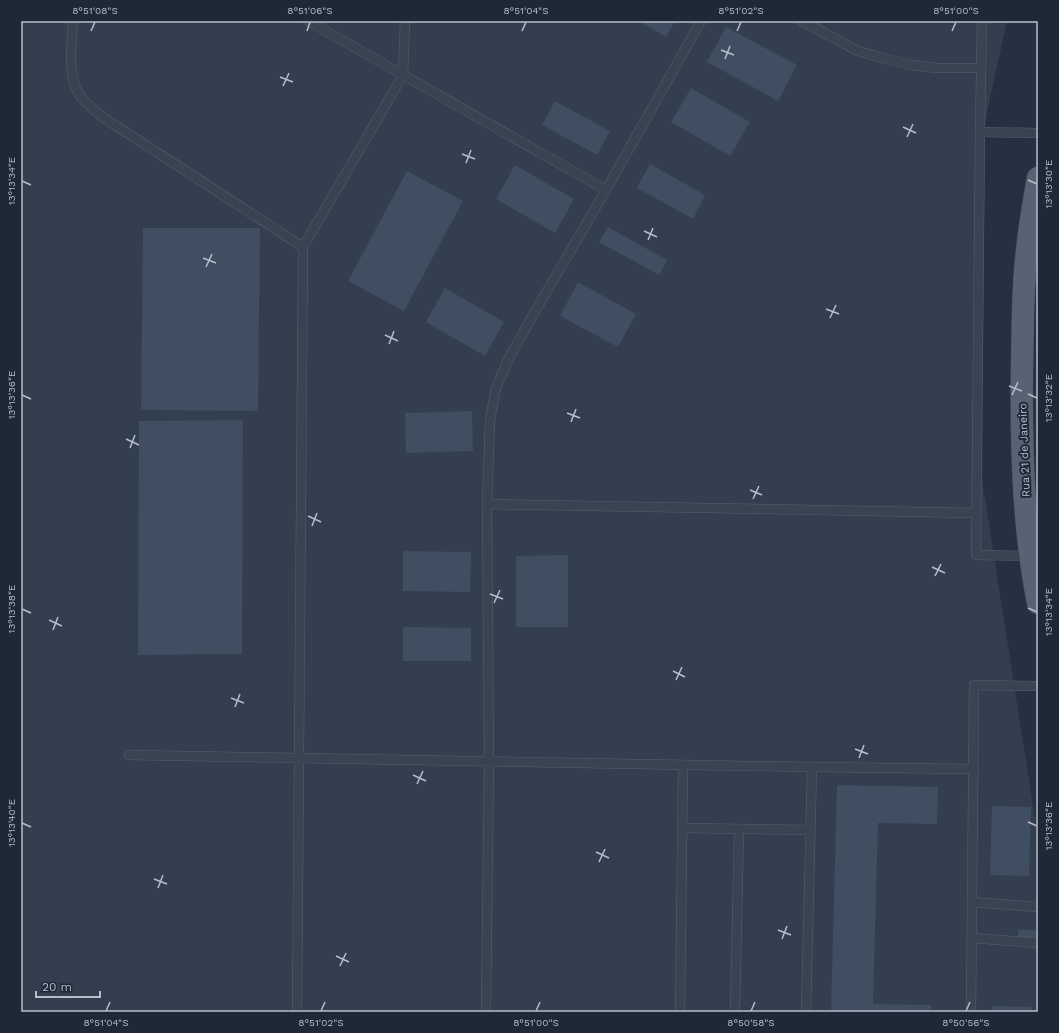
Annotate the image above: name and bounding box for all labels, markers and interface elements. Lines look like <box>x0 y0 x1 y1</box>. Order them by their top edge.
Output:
text: 8°51'08"S <box>72 5 118 16</box>
text: 8°51'06"S <box>287 5 333 16</box>
text: 8°51'04"S <box>503 5 549 16</box>
text: 8°51'02"S <box>718 5 764 16</box>
text: 8°51'00"S <box>933 5 979 16</box>
text: 13°13'34"E <box>6 157 17 205</box>
text: 13°13'30"E <box>1043 160 1054 208</box>
text: 13°13'36"E <box>6 371 17 419</box>
text: 13°13'32"E <box>1043 374 1054 422</box>
street label: Rua 21 de Janeiro <box>1016 403 1033 497</box>
text: 13°13'38"E <box>6 585 17 633</box>
text: 13°13'34"E <box>1043 588 1054 636</box>
text: 13°13'40"E <box>6 799 17 847</box>
text: 13°13'36"E <box>1043 802 1054 850</box>
scale bar <box>36 973 100 999</box>
text: 20 m <box>42 980 72 994</box>
text: 8°51'04"S <box>83 1017 129 1028</box>
text: 8°51'02"S <box>298 1017 344 1028</box>
text: 8°51'00"S <box>513 1017 559 1028</box>
text: 8°50'58"S <box>727 1017 775 1028</box>
text: 8°50'56"S <box>942 1017 990 1028</box>

